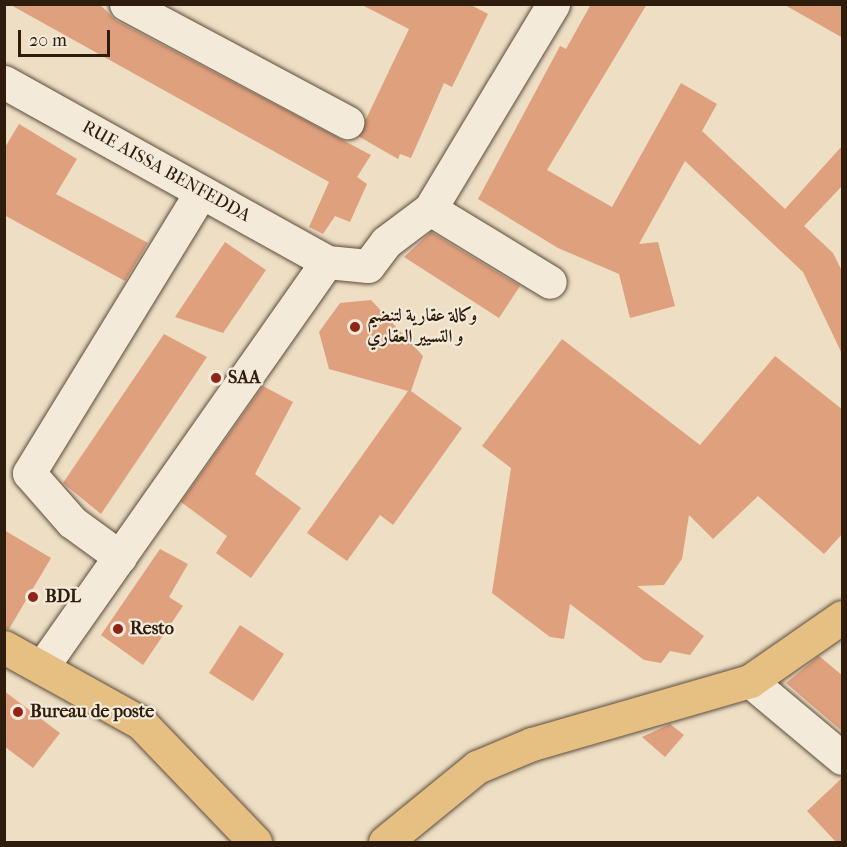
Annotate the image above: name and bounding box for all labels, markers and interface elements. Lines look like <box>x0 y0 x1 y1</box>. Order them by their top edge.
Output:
scale bar <box>21 18 112 56</box>
text: 20 m <box>29 30 67 51</box>
street label: RUE AISSA BENFEDDA <box>78 117 254 227</box>
place label: وكالة عقارية لتنضيم و التسيير العقاري <box>367 306 477 348</box>
marker: وكالة عقارية لتنضيم و التسيير العقاري <box>348 320 362 334</box>
place label: SAA <box>228 367 261 389</box>
marker: SAA <box>209 371 223 385</box>
place label: BDL <box>45 586 81 608</box>
marker: BDL <box>26 590 40 604</box>
place label: Resto <box>130 618 174 640</box>
marker: Resto <box>111 622 125 636</box>
place label: Bureau de poste <box>30 701 154 723</box>
marker: Bureau de poste <box>11 705 25 719</box>

